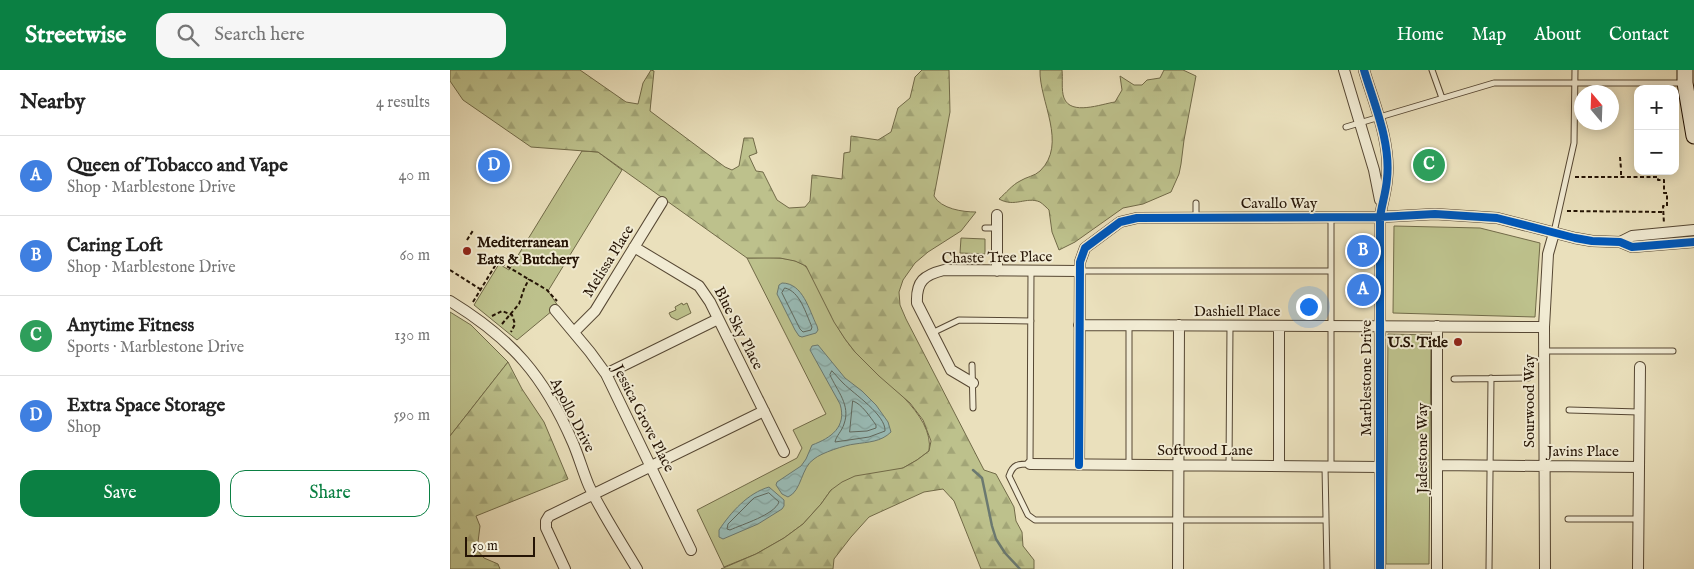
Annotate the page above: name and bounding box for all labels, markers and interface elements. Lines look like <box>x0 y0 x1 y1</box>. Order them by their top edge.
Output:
search box <box>156 13 506 58</box>
text: Streetwise <box>25 20 126 51</box>
icon: search <box>174 21 202 49</box>
text: Search here <box>214 23 305 47</box>
text: Home <box>1397 24 1444 47</box>
text: Map <box>1472 24 1506 47</box>
text: About <box>1534 24 1581 47</box>
text: Contact <box>1609 24 1669 47</box>
north arrow <box>1574 85 1619 130</box>
map controls <box>1634 85 1679 175</box>
button: + <box>1634 85 1679 130</box>
text: Nearby <box>20 89 85 116</box>
text: 4 results <box>376 93 430 113</box>
button: − <box>1634 130 1679 175</box>
pin: C <box>1413 146 1445 184</box>
pin: D <box>478 147 510 185</box>
text: Queen of Tobacco and Vape <box>67 154 288 178</box>
text: A <box>31 166 41 186</box>
text: 40 m <box>398 166 430 186</box>
text: Shop · Marblestone Drive <box>67 178 236 198</box>
street label: Cavallo Way <box>1241 194 1318 213</box>
street label: Melissa Place <box>579 221 638 301</box>
pin: B <box>1347 232 1379 270</box>
place label: Mediterranean Eats & Butchery <box>477 233 580 269</box>
text: Caring Loft <box>67 234 163 258</box>
marker: Mediterranean Eats & Butchery <box>461 245 473 257</box>
text: B <box>31 246 41 266</box>
text: 60 m <box>400 246 430 266</box>
street label: Chaste Tree Place <box>942 247 1053 268</box>
text: Shop · Marblestone Drive <box>67 258 236 278</box>
pin: A <box>1347 271 1379 309</box>
street label: Blue Sky Place <box>709 283 768 373</box>
your location <box>1296 294 1322 320</box>
street label: Dashiell Place <box>1194 302 1280 321</box>
text: Anytime Fitness <box>67 314 194 338</box>
street label: Marblestone Drive <box>1357 320 1376 436</box>
text: C <box>30 326 42 346</box>
text: 130 m <box>394 326 430 346</box>
place label: U.S. Title <box>1387 333 1448 352</box>
marker: U.S. Title <box>1452 336 1464 348</box>
text: Sports · Marblestone Drive <box>67 338 244 358</box>
street label: Sourwood Way <box>1520 354 1539 448</box>
street label: Jessica Grove Place <box>607 360 679 475</box>
street label: Apollo Drive <box>545 374 599 456</box>
text: Extra Space Storage <box>67 394 225 418</box>
street label: Jadestone Way <box>1413 402 1432 495</box>
text: D <box>30 406 42 426</box>
text: 590 m <box>394 406 430 426</box>
text: Shop <box>67 418 101 438</box>
street label: Softwood Lane <box>1157 441 1253 460</box>
street label: Javins Place <box>1545 442 1619 461</box>
button: Save <box>20 470 220 517</box>
button: Share <box>230 470 430 517</box>
scale bar <box>465 534 535 557</box>
text: 50 m <box>472 537 498 555</box>

